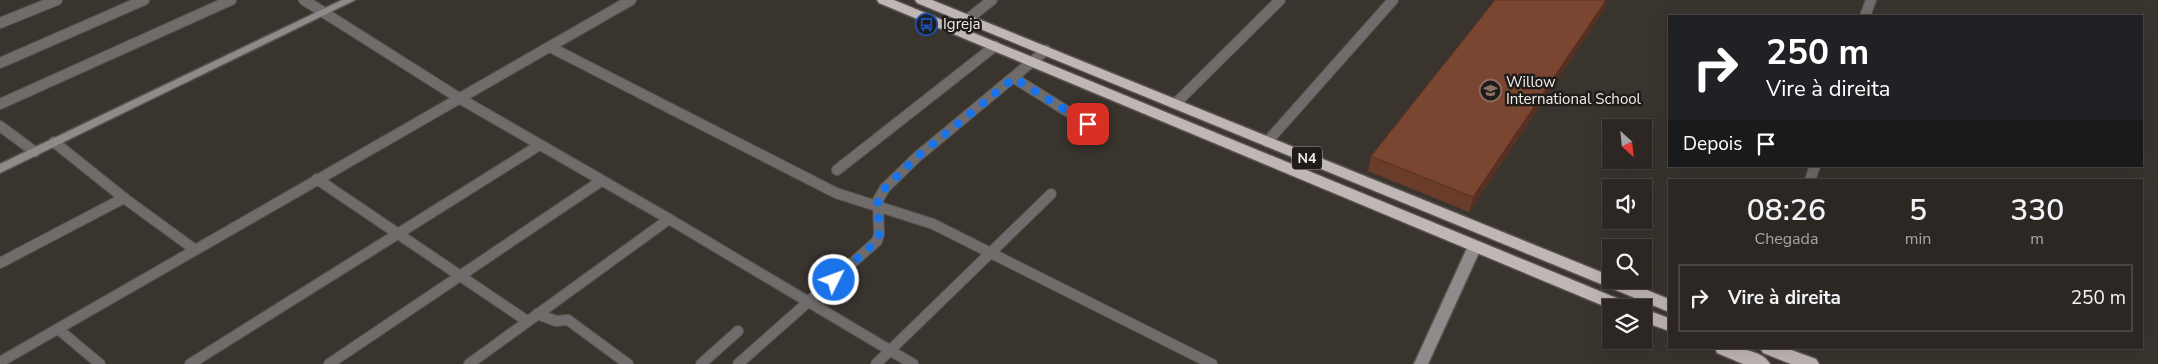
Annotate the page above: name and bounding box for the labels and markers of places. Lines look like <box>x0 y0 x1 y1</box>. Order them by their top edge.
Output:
bus stop icon: Igreja <box>915 12 939 36</box>
place label: Igreja <box>943 14 980 34</box>
place label: Willow International School <box>1506 72 1642 109</box>
school or university icon: Willow International School <box>1478 79 1502 103</box>
pin <box>1067 103 1109 145</box>

